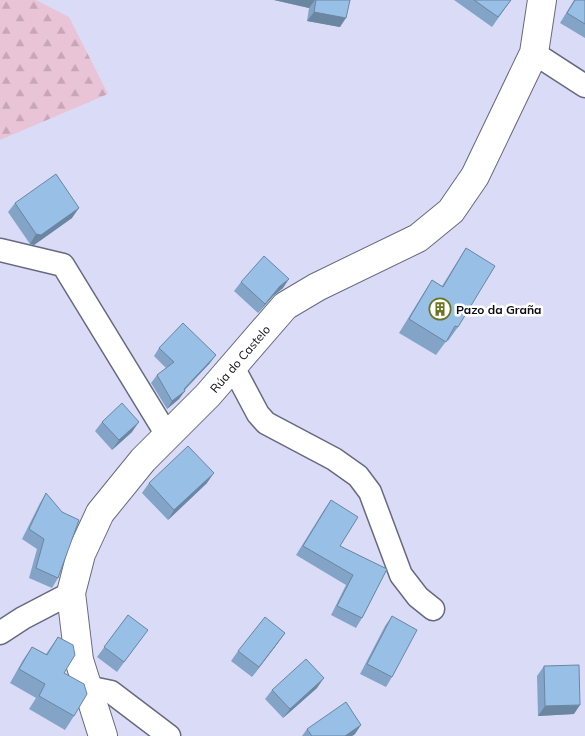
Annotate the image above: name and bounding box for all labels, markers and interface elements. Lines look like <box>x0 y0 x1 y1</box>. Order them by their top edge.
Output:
building icon: Pazo da Graña <box>428 297 452 321</box>
place label: Pazo da Graña <box>456 302 542 317</box>
street label: Rúa do Castelo <box>206 322 273 395</box>

